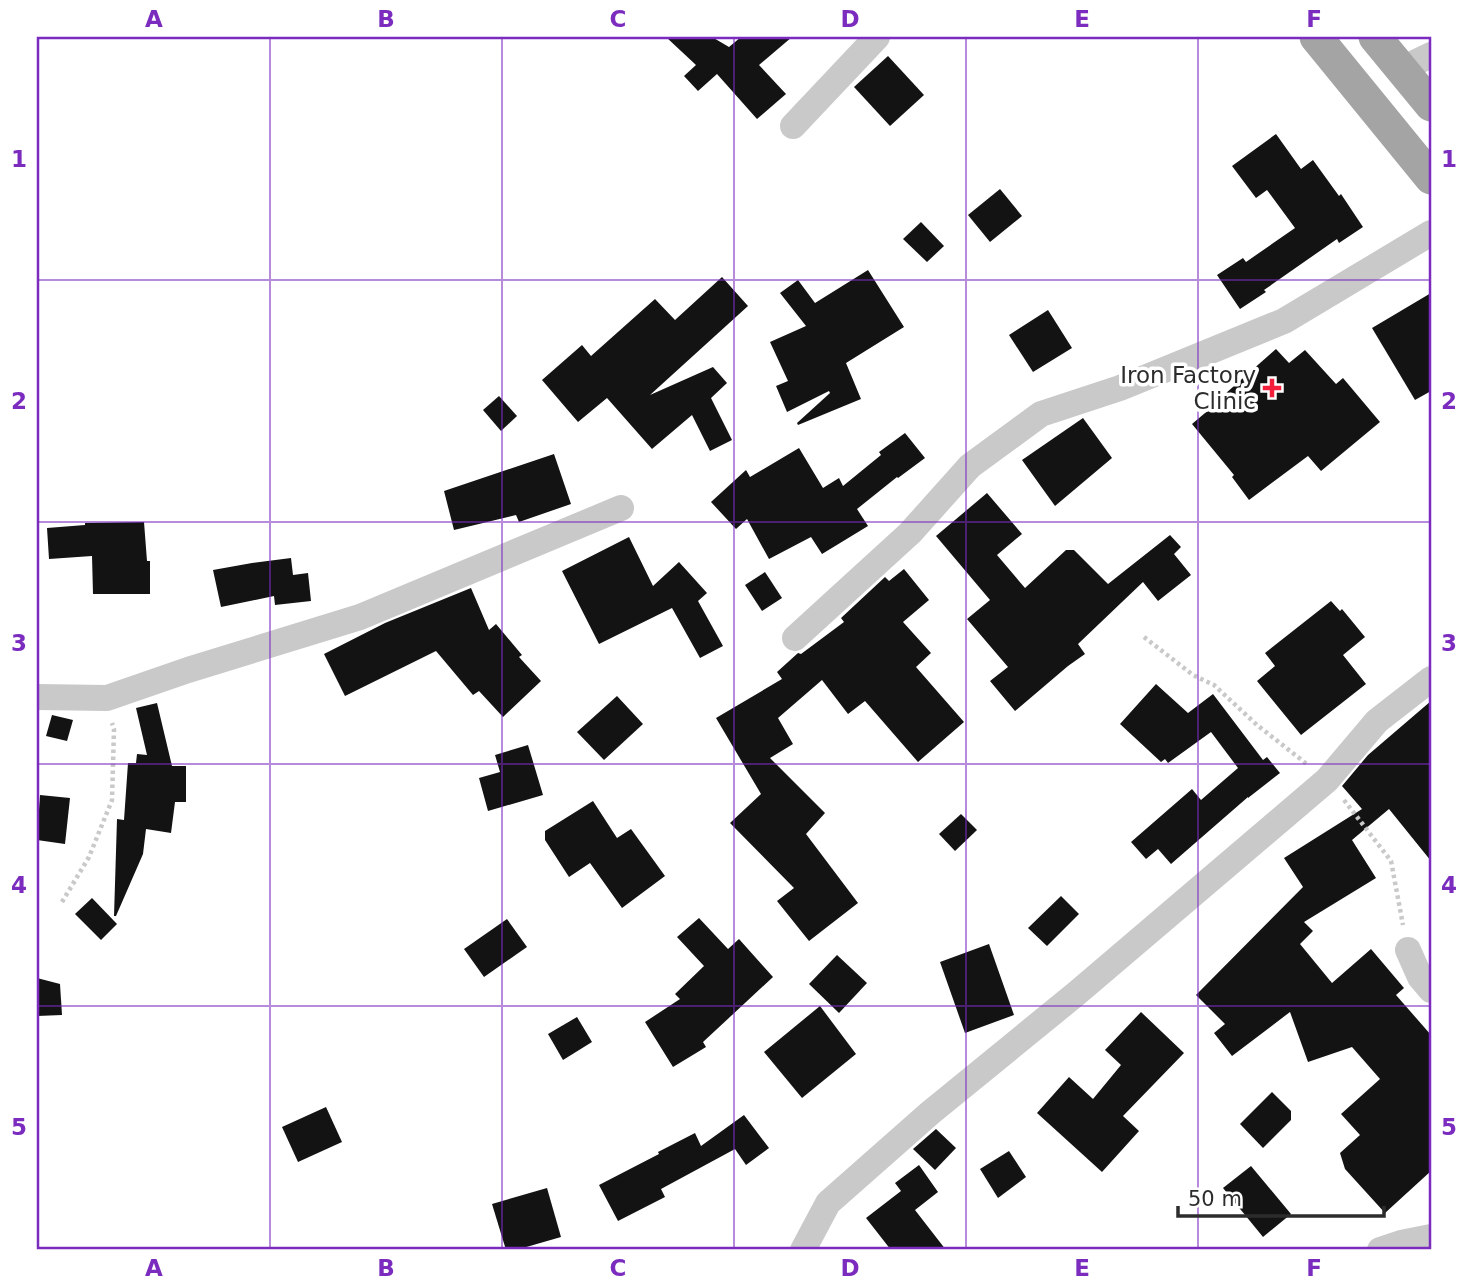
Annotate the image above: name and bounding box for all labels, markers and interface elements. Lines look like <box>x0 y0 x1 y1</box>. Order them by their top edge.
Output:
text: A <box>145 6 163 32</box>
text: B <box>377 6 395 32</box>
text: C <box>610 6 626 32</box>
text: D <box>840 6 860 32</box>
text: E <box>1074 6 1090 32</box>
text: F <box>1306 6 1322 32</box>
text: 1 <box>11 146 27 172</box>
text: 1 <box>1441 146 1457 172</box>
place label: Iron Factory Clinic <box>1120 362 1256 414</box>
marker: Iron Factory Clinic <box>1262 378 1282 398</box>
text: 2 <box>11 388 27 414</box>
text: 2 <box>1441 388 1457 414</box>
text: 3 <box>11 630 27 656</box>
text: 3 <box>1441 630 1457 656</box>
text: 4 <box>11 872 27 898</box>
text: 4 <box>1441 872 1457 898</box>
text: 5 <box>11 1114 27 1140</box>
text: 5 <box>1441 1114 1457 1140</box>
scale bar <box>1178 1175 1384 1219</box>
text: 50 m <box>1188 1187 1242 1211</box>
text: A <box>145 1255 163 1281</box>
text: B <box>377 1255 395 1281</box>
text: C <box>610 1255 626 1281</box>
text: D <box>840 1255 860 1281</box>
text: E <box>1074 1255 1090 1281</box>
text: F <box>1306 1255 1322 1281</box>

